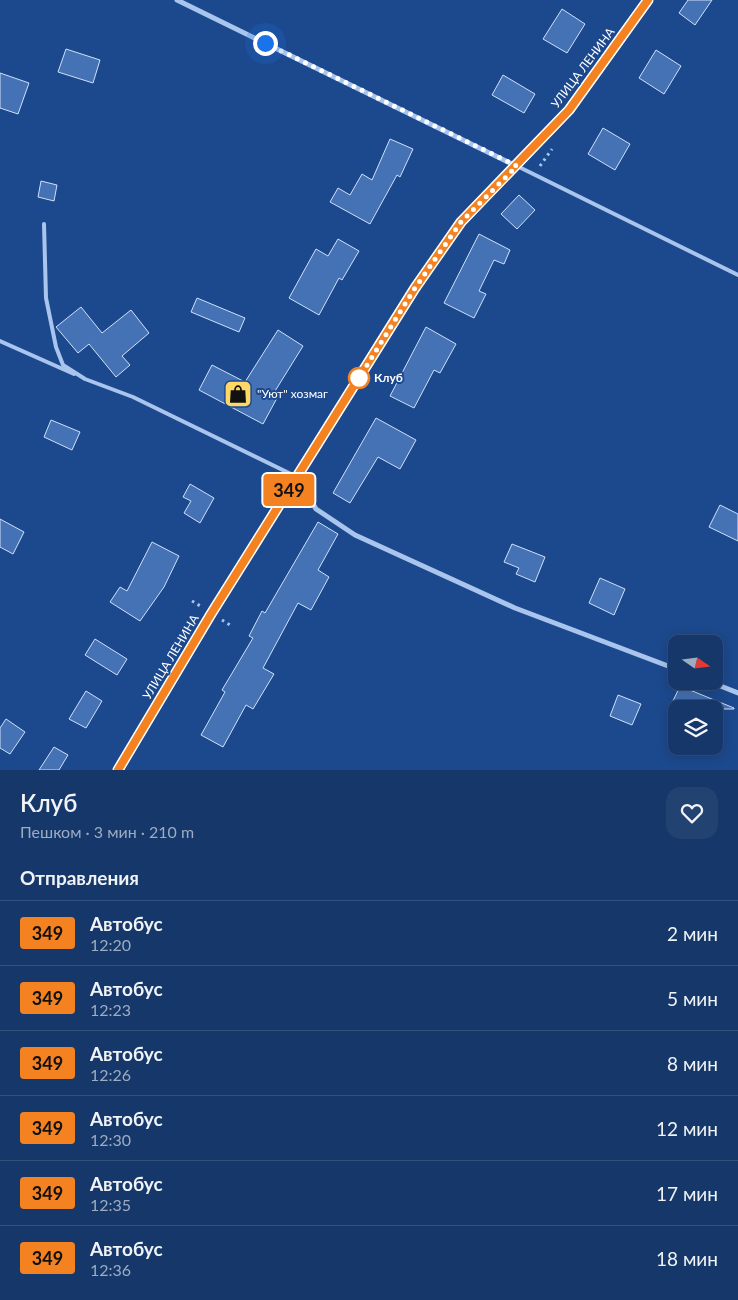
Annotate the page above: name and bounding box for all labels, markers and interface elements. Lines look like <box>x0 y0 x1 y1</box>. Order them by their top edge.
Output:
street label: УЛИЦА ЛЕНИНА <box>548 24 618 111</box>
your location <box>253 31 278 56</box>
marker: Клуб <box>348 367 370 389</box>
place label: Клуб <box>374 370 403 385</box>
shop icon: "Уют" хозмаг <box>223 379 253 409</box>
place label: "Уют" хозмаг <box>257 386 328 401</box>
line badge: 349 <box>260 474 318 506</box>
text: 349 <box>273 479 305 501</box>
street label: УЛИЦА ЛЕНИНА <box>139 611 202 702</box>
north arrow <box>668 635 722 690</box>
map controls <box>668 635 723 755</box>
button: layers <box>668 700 723 755</box>
button: heart <box>666 787 718 839</box>
text: Клуб <box>20 788 77 817</box>
text: Пешком · 3 мин · 210 m <box>20 822 194 841</box>
text: Отправления <box>20 866 139 889</box>
text: Автобус <box>90 912 163 935</box>
text: 349 <box>32 922 63 944</box>
text: 2 мин <box>667 922 718 945</box>
text: 12:20 <box>90 935 131 954</box>
text: Автобус <box>90 977 163 1000</box>
text: 349 <box>32 987 63 1009</box>
text: 5 мин <box>667 987 718 1010</box>
text: 12:23 <box>90 1000 131 1019</box>
text: Автобус <box>90 1042 163 1065</box>
text: 349 <box>32 1052 63 1074</box>
text: 8 мин <box>667 1052 718 1075</box>
text: 12:26 <box>90 1065 131 1084</box>
text: Автобус <box>90 1107 163 1130</box>
text: 349 <box>32 1117 63 1139</box>
text: 12 мин <box>656 1117 718 1140</box>
text: 12:30 <box>90 1130 131 1149</box>
text: Автобус <box>90 1172 163 1195</box>
text: 349 <box>32 1182 63 1204</box>
text: 17 мин <box>656 1182 718 1205</box>
text: 12:35 <box>90 1195 131 1214</box>
text: Автобус <box>90 1237 163 1260</box>
text: 349 <box>32 1247 63 1269</box>
text: 18 мин <box>656 1247 718 1270</box>
text: 12:36 <box>90 1260 131 1279</box>

